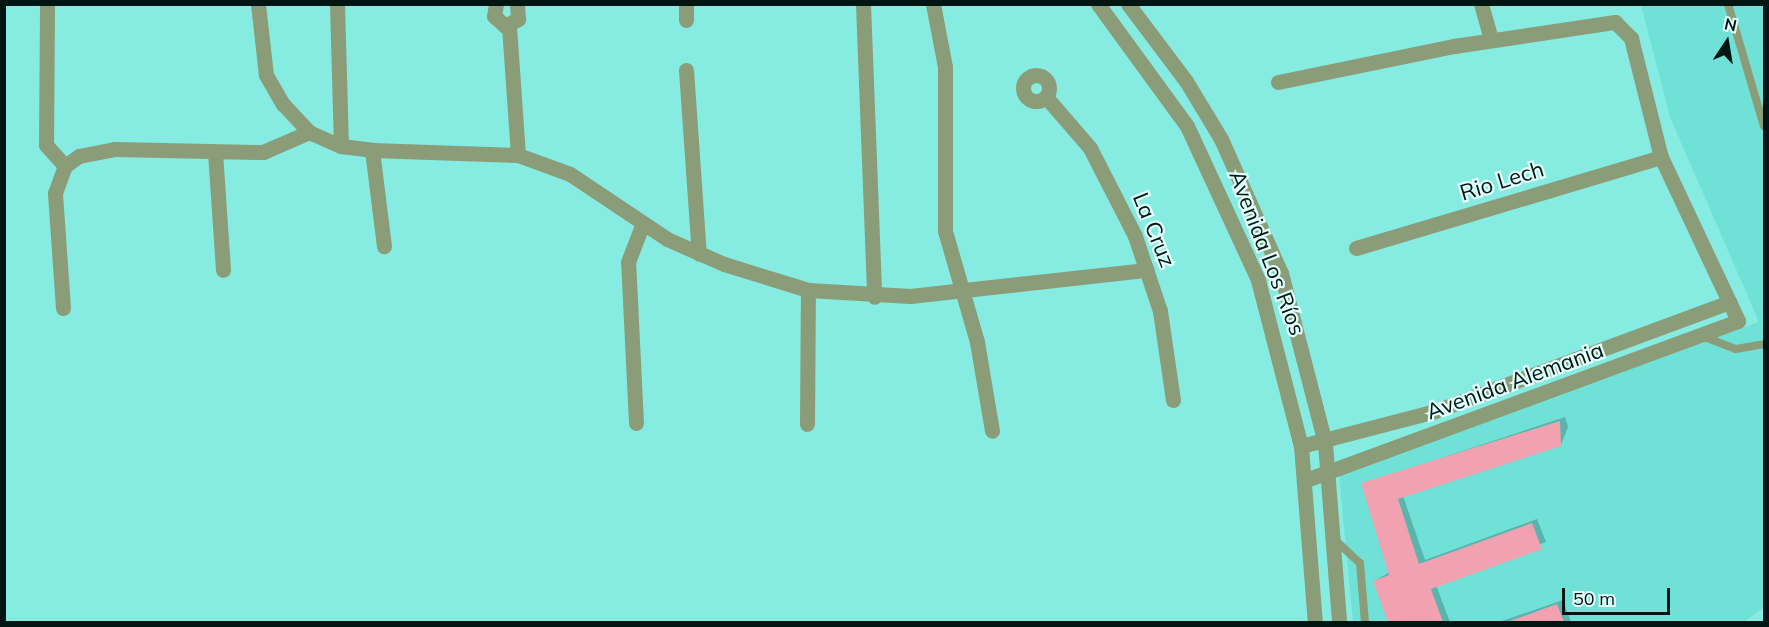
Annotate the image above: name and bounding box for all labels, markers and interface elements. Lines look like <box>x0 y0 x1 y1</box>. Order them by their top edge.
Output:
north arrow <box>1697 12 1757 72</box>
text: N <box>1723 13 1739 35</box>
street label: Rio Lech <box>1457 156 1547 206</box>
street label: Avenida Los Ríos <box>1223 167 1311 339</box>
street label: La Cruz <box>1127 189 1181 271</box>
street label: Avenida Alemania <box>1423 337 1607 425</box>
scale bar <box>1565 576 1673 614</box>
text: 50 m <box>1573 587 1615 610</box>

